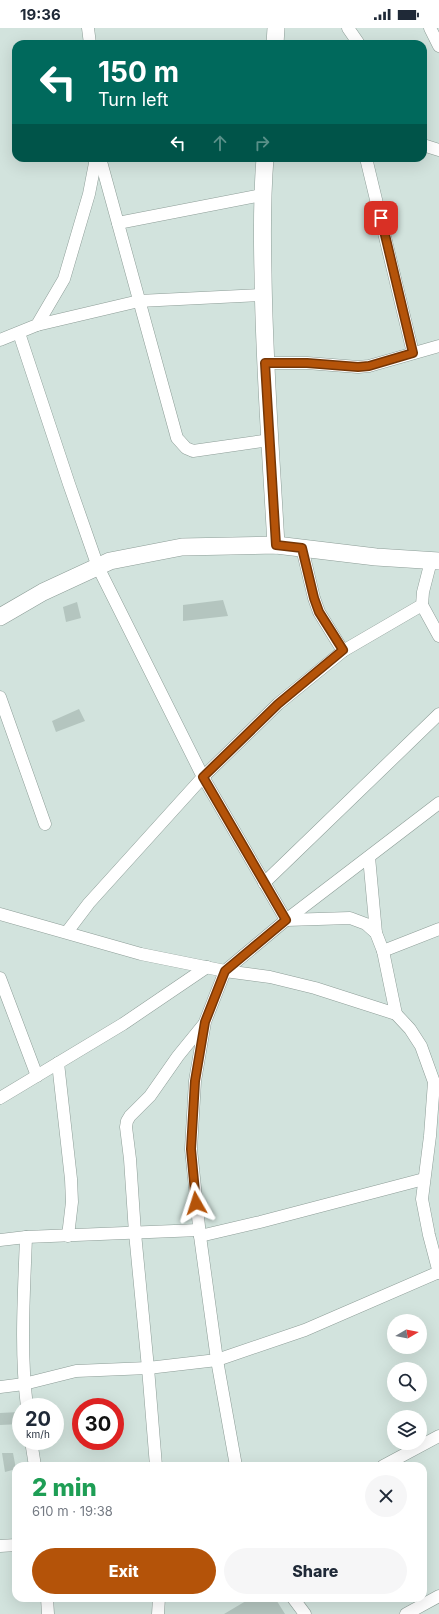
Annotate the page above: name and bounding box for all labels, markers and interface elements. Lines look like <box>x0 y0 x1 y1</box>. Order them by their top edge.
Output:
text: 19:36 <box>20 5 61 24</box>
text: 150 m <box>98 55 179 89</box>
icon: left <box>32 56 84 108</box>
text: Turn left <box>98 89 168 110</box>
icon: left <box>167 132 189 154</box>
icon: ahead <box>209 132 231 154</box>
icon: right <box>251 132 273 154</box>
pin <box>364 201 398 235</box>
icon: arrive <box>370 207 392 229</box>
position arrow <box>175 1182 217 1224</box>
north arrow <box>387 1314 427 1354</box>
map controls <box>387 1314 427 1450</box>
button: search <box>387 1362 427 1402</box>
speed limit sign: 30 <box>72 1398 124 1450</box>
text: 20 <box>25 1407 51 1431</box>
button: layers <box>387 1410 427 1450</box>
text: km/h <box>26 1428 50 1440</box>
text: 2 min <box>32 1473 97 1502</box>
button: close <box>365 1475 407 1517</box>
text: 610 m · 19:38 <box>32 1503 113 1519</box>
button: Exit <box>32 1548 216 1594</box>
button: Share <box>224 1548 407 1594</box>

